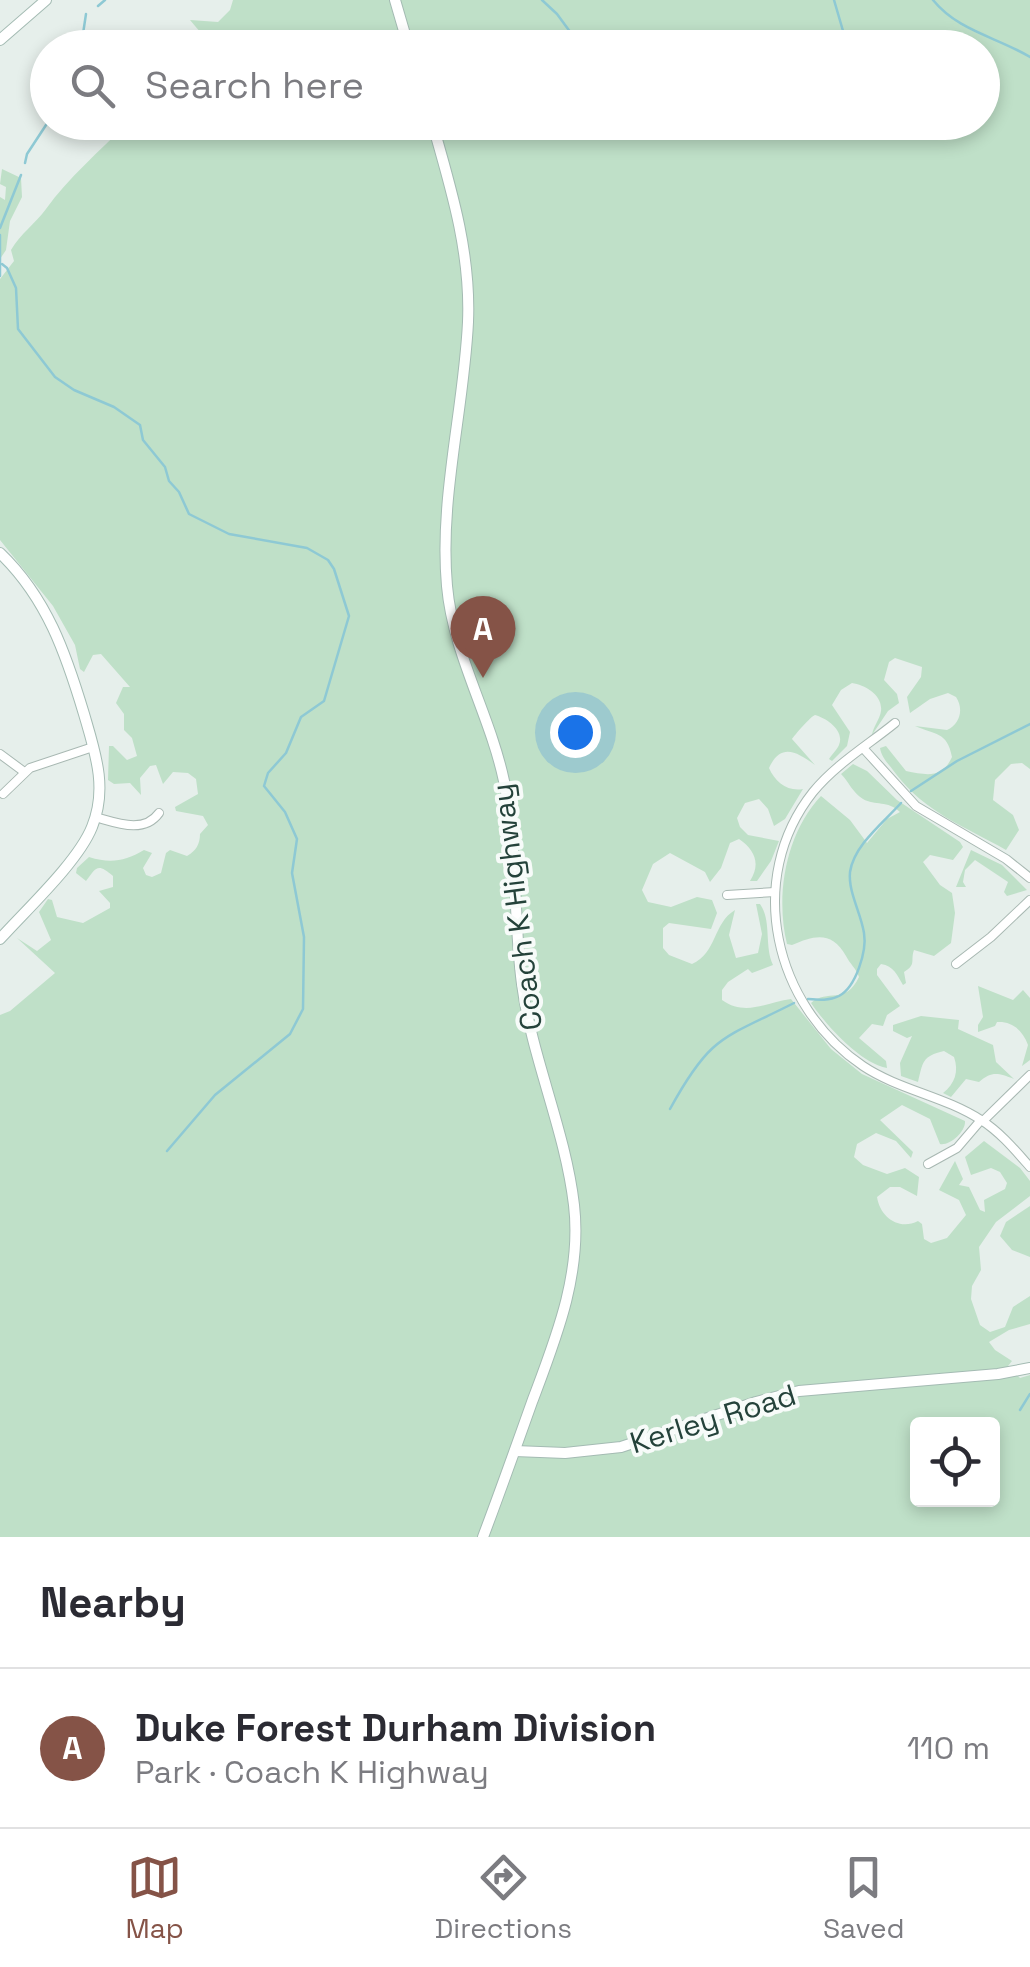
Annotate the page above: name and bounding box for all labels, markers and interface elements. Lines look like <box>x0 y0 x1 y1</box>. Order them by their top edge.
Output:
search box <box>30 30 1000 140</box>
icon: search <box>65 58 120 113</box>
text: Search here <box>145 61 364 109</box>
pin: A <box>450 596 516 678</box>
your location <box>550 707 601 758</box>
street label: Coach K Highway <box>482 781 551 1033</box>
street label: Kerley Road <box>625 1375 801 1462</box>
map controls <box>910 1417 1000 1507</box>
button: locate <box>910 1417 1000 1507</box>
text: Nearby <box>40 1576 186 1629</box>
text: Duke Forest Durham Division <box>135 1704 656 1752</box>
text: A <box>62 1728 83 1768</box>
text: 110 m <box>907 1728 990 1768</box>
text: Park · Coach K Highway <box>135 1752 489 1792</box>
tab: Map <box>125 1850 184 1946</box>
tab: Directions <box>435 1850 572 1946</box>
tab: Saved <box>823 1850 905 1946</box>

